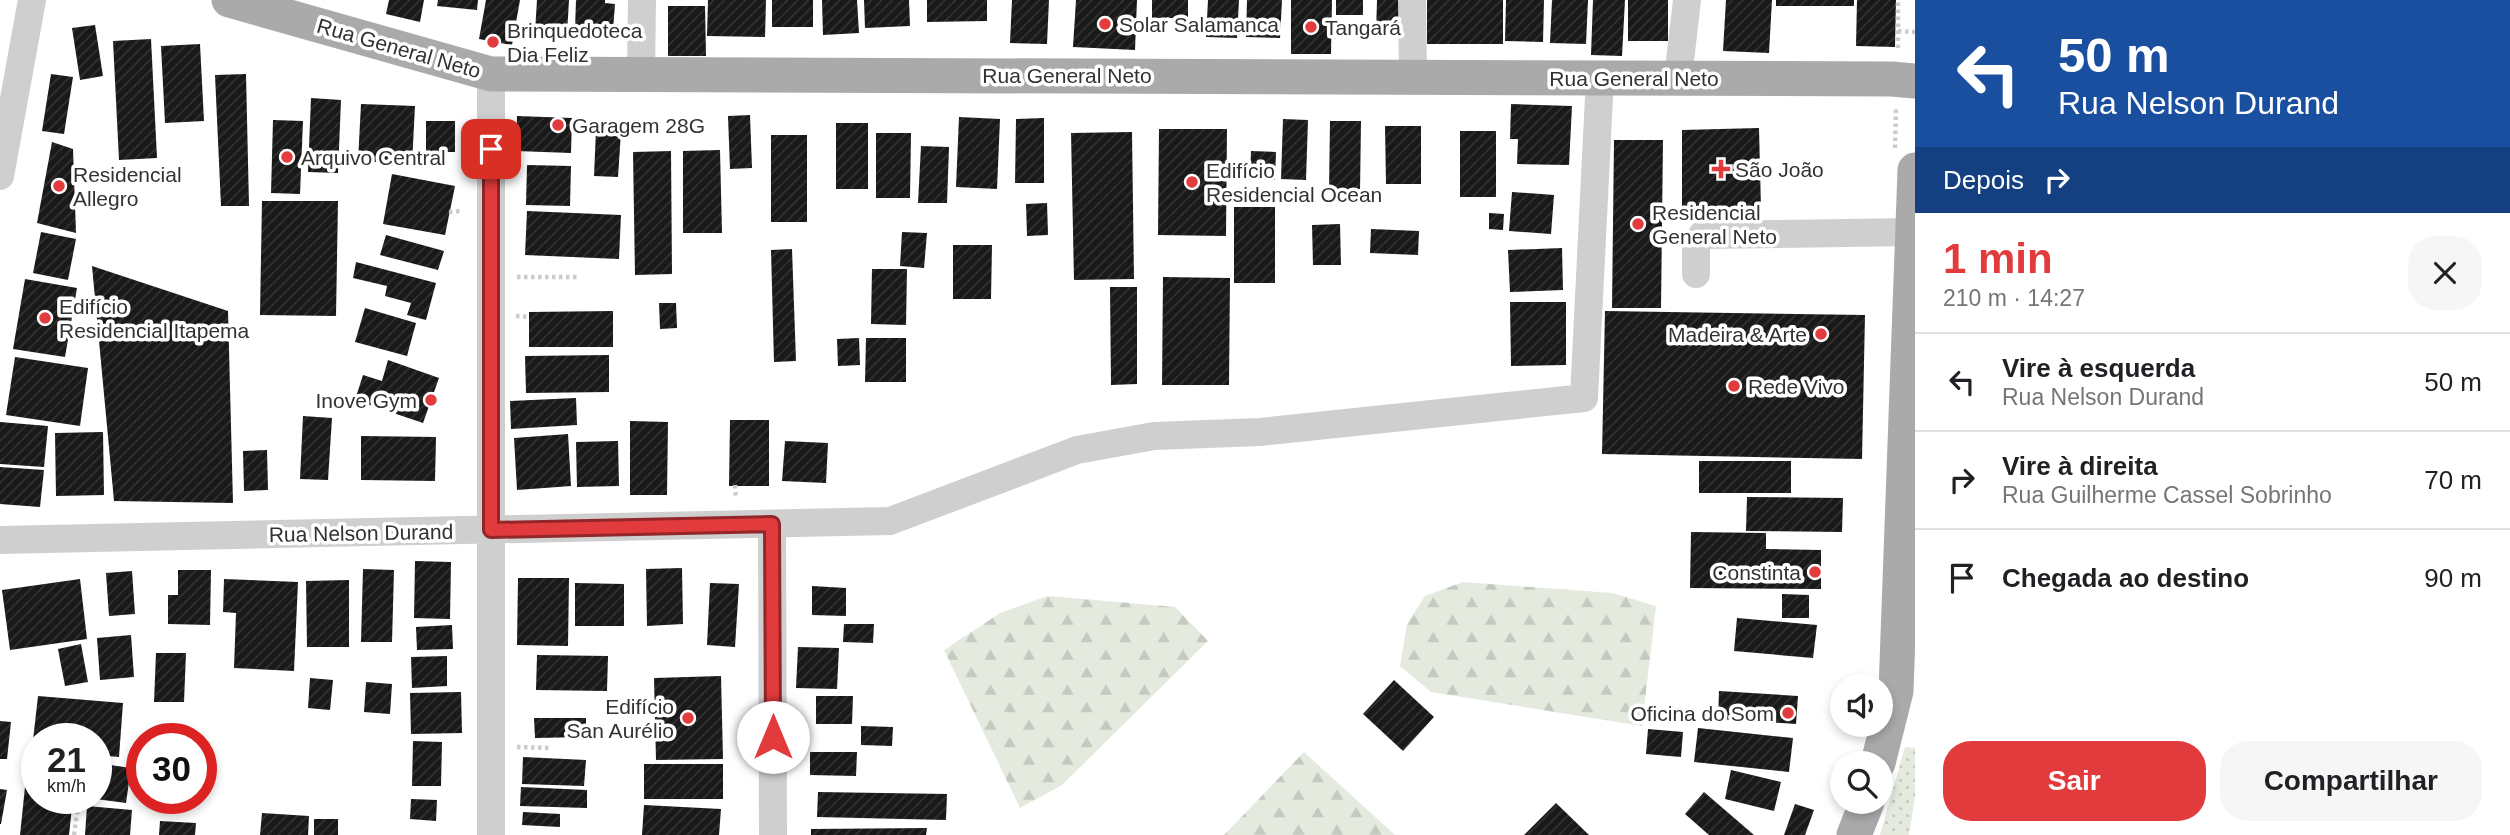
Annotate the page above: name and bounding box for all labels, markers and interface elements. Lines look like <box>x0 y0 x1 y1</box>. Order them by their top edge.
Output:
place label: Solar Salamanca <box>1119 13 1279 36</box>
street label: Rua General Neto <box>314 14 484 82</box>
marker: Solar Salamanca <box>1097 16 1113 32</box>
place label: Tangará <box>1325 16 1401 39</box>
place label: Brinquedoteca Dia Feliz <box>507 19 643 66</box>
marker: Tangará <box>1303 19 1319 35</box>
icon: left <box>1943 28 2034 119</box>
text: 50 m <box>2058 28 2170 82</box>
marker: Brinquedoteca Dia Feliz <box>485 34 501 50</box>
street label: Rua General Neto <box>982 64 1152 87</box>
street label: Rua General Neto <box>1549 67 1719 90</box>
text: Rua Nelson Durand <box>2058 85 2339 121</box>
place label: Garagem 28G <box>572 114 705 137</box>
marker: Garagem 28G <box>550 117 566 133</box>
pin <box>461 119 521 179</box>
icon: arrive <box>472 130 510 168</box>
place label: Arquivo Central <box>301 146 446 169</box>
marker: Arquivo Central <box>279 149 295 165</box>
place label: São João <box>1735 158 1824 181</box>
place label: Edifício Residencial Ocean <box>1206 159 1382 206</box>
marker: São João <box>1713 161 1729 177</box>
icon: right <box>2038 161 2076 199</box>
place label: Residencial Allegro <box>73 163 182 210</box>
text: Depois <box>1943 165 2024 195</box>
marker: Edifício Residencial Ocean <box>1184 174 1200 190</box>
marker: Residencial Allegro <box>51 178 67 194</box>
place label: Residencial General Neto <box>1652 201 1777 248</box>
marker: Residencial General Neto <box>1630 216 1646 232</box>
text: 1 min <box>1943 235 2053 282</box>
button: close <box>2408 236 2482 310</box>
text: 210 m · 14:27 <box>1943 285 2085 311</box>
place label: Edifício Residencial Itapema <box>59 295 250 342</box>
marker: Edifício Residencial Itapema <box>37 310 53 326</box>
place label: Madeira & Arte <box>1668 323 1807 346</box>
marker: Madeira & Arte <box>1813 326 1829 342</box>
text: Vire à esquerda <box>2002 353 2195 383</box>
icon: left <box>1943 363 1981 401</box>
text: 50 m <box>2424 367 2482 397</box>
place label: Rede Vivo <box>1748 375 1845 398</box>
marker: Rede Vivo <box>1726 378 1742 394</box>
text: Rua Nelson Durand <box>2002 384 2204 410</box>
place label: Inove Gym <box>315 389 417 412</box>
marker: Inove Gym <box>423 392 439 408</box>
text: Vire à direita <box>2002 451 2158 481</box>
icon: right <box>1943 461 1981 499</box>
text: 70 m <box>2424 465 2482 495</box>
text: Rua Guilherme Cassel Sobrinho <box>2002 482 2332 508</box>
street label: Rua Nelson Durand <box>269 520 453 546</box>
icon: arrive <box>1943 559 1981 597</box>
place label: Constinta <box>1712 561 1801 584</box>
text: Chegada ao destino <box>2002 563 2249 593</box>
text: 90 m <box>2424 563 2482 593</box>
marker: Constinta <box>1807 564 1823 580</box>
map controls <box>1830 674 1893 814</box>
button: sound <box>1830 674 1893 737</box>
place label: Edifício San Aurélio <box>567 695 674 742</box>
position arrow <box>736 700 810 774</box>
place label: Oficina do Som <box>1630 702 1774 725</box>
marker: Oficina do Som <box>1780 705 1796 721</box>
marker: Edifício San Aurélio <box>680 710 696 726</box>
speed limit sign: 30 <box>126 723 217 814</box>
text: 21 <box>47 740 86 779</box>
button: Sair <box>1943 741 2206 821</box>
button: Compartilhar <box>2220 741 2482 821</box>
button: search <box>1830 751 1893 814</box>
text: km/h <box>47 776 86 796</box>

